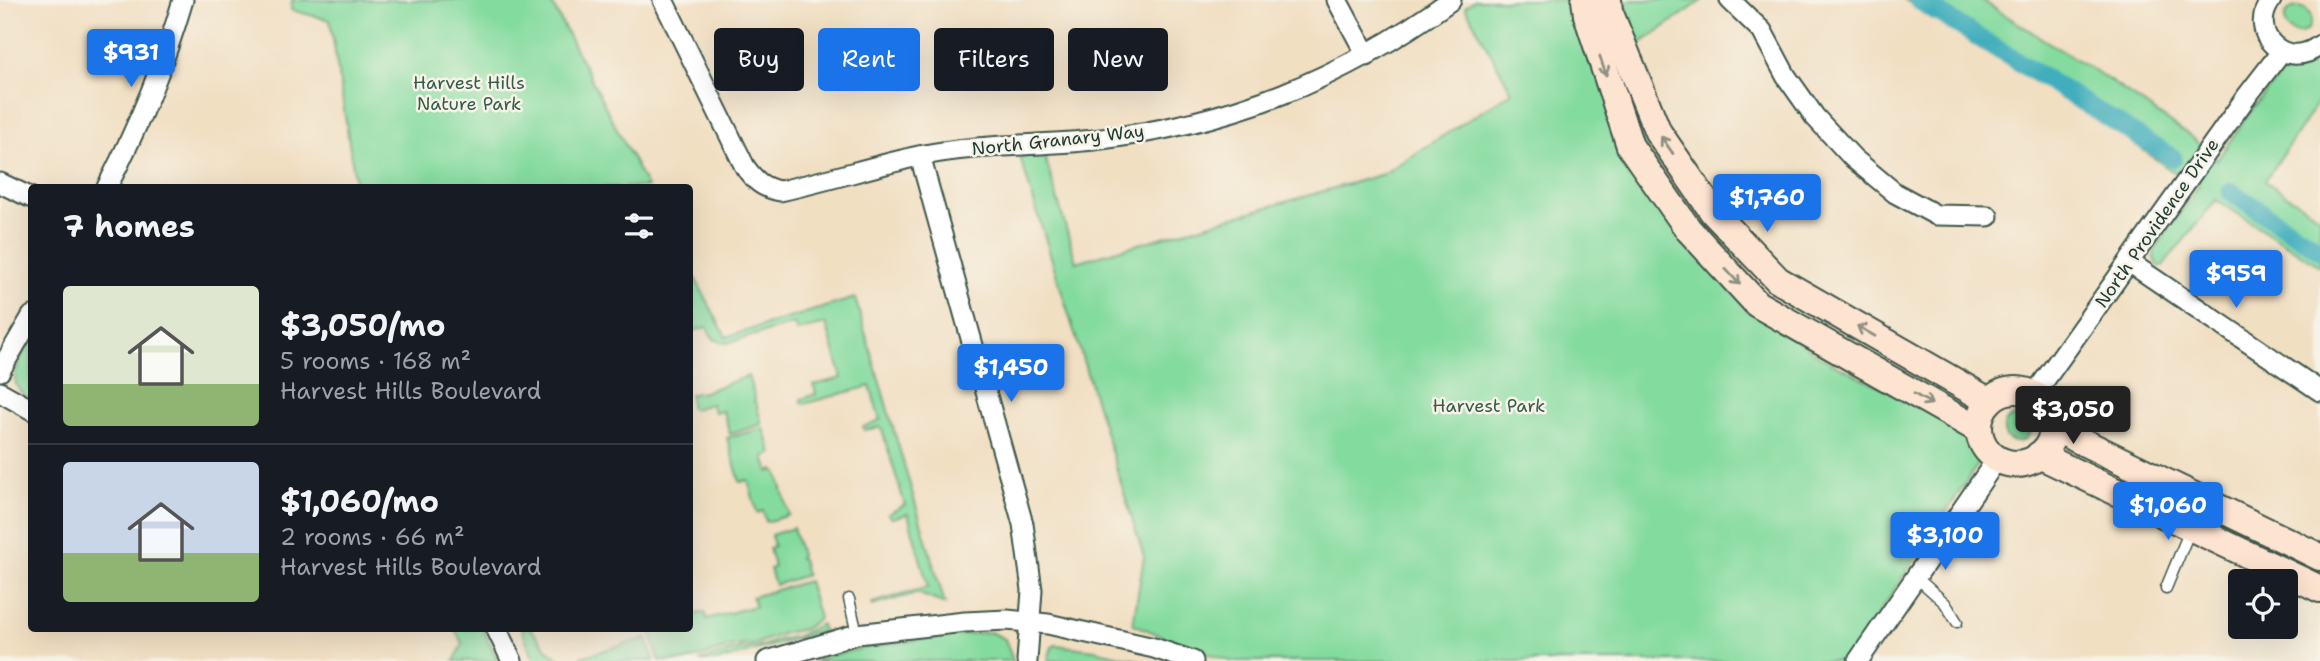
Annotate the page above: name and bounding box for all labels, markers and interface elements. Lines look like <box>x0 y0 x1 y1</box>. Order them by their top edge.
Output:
chip: Buy <box>714 28 804 91</box>
chip: Rent <box>818 28 920 91</box>
chip: Filters <box>934 28 1054 91</box>
chip: New <box>1068 28 1168 91</box>
pin: $931 <box>90 29 172 89</box>
text: $931 <box>103 37 159 67</box>
one-way arrow <box>1598 54 1610 76</box>
park label: Harvest Hills Nature Park <box>413 71 525 116</box>
street label: North Granary Way <box>970 119 1146 161</box>
street label: North Providence Drive <box>2089 134 2225 312</box>
one-way arrow <box>1660 136 1674 156</box>
pin: $1,760 <box>1710 174 1824 234</box>
text: $1,760 <box>1729 182 1805 212</box>
text: 7 homes <box>63 206 195 247</box>
icon: filters <box>620 207 658 245</box>
pin: $959 <box>2195 250 2277 310</box>
text: $959 <box>2205 258 2267 288</box>
one-way arrow <box>1724 268 1741 285</box>
text: $3,050/mo <box>280 305 445 346</box>
icon: home <box>119 314 203 398</box>
one-way arrow <box>1856 324 1877 337</box>
pin: $1,450 <box>954 344 1068 404</box>
text: 5 rooms · 168 m² <box>280 346 471 376</box>
text: $1,450 <box>973 352 1049 382</box>
text: Harvest Hills Boulevard <box>280 376 541 406</box>
pin: $3,050 <box>2016 386 2130 446</box>
one-way arrow <box>1913 392 1933 406</box>
park label: Harvest Park <box>1433 394 1545 418</box>
text: $3,050 <box>2031 394 2115 424</box>
text: $1,060/mo <box>280 481 439 522</box>
pin: $1,060 <box>2111 482 2225 542</box>
icon: home <box>119 490 203 574</box>
text: $1,060 <box>2129 490 2207 520</box>
pin: $3,100 <box>1888 512 2002 572</box>
text: $3,100 <box>1906 520 1984 550</box>
text: 2 rooms · 66 m² <box>280 522 465 552</box>
text: Harvest Hills Boulevard <box>280 552 541 582</box>
map controls <box>2228 569 2298 639</box>
button: locate <box>2228 569 2298 639</box>

